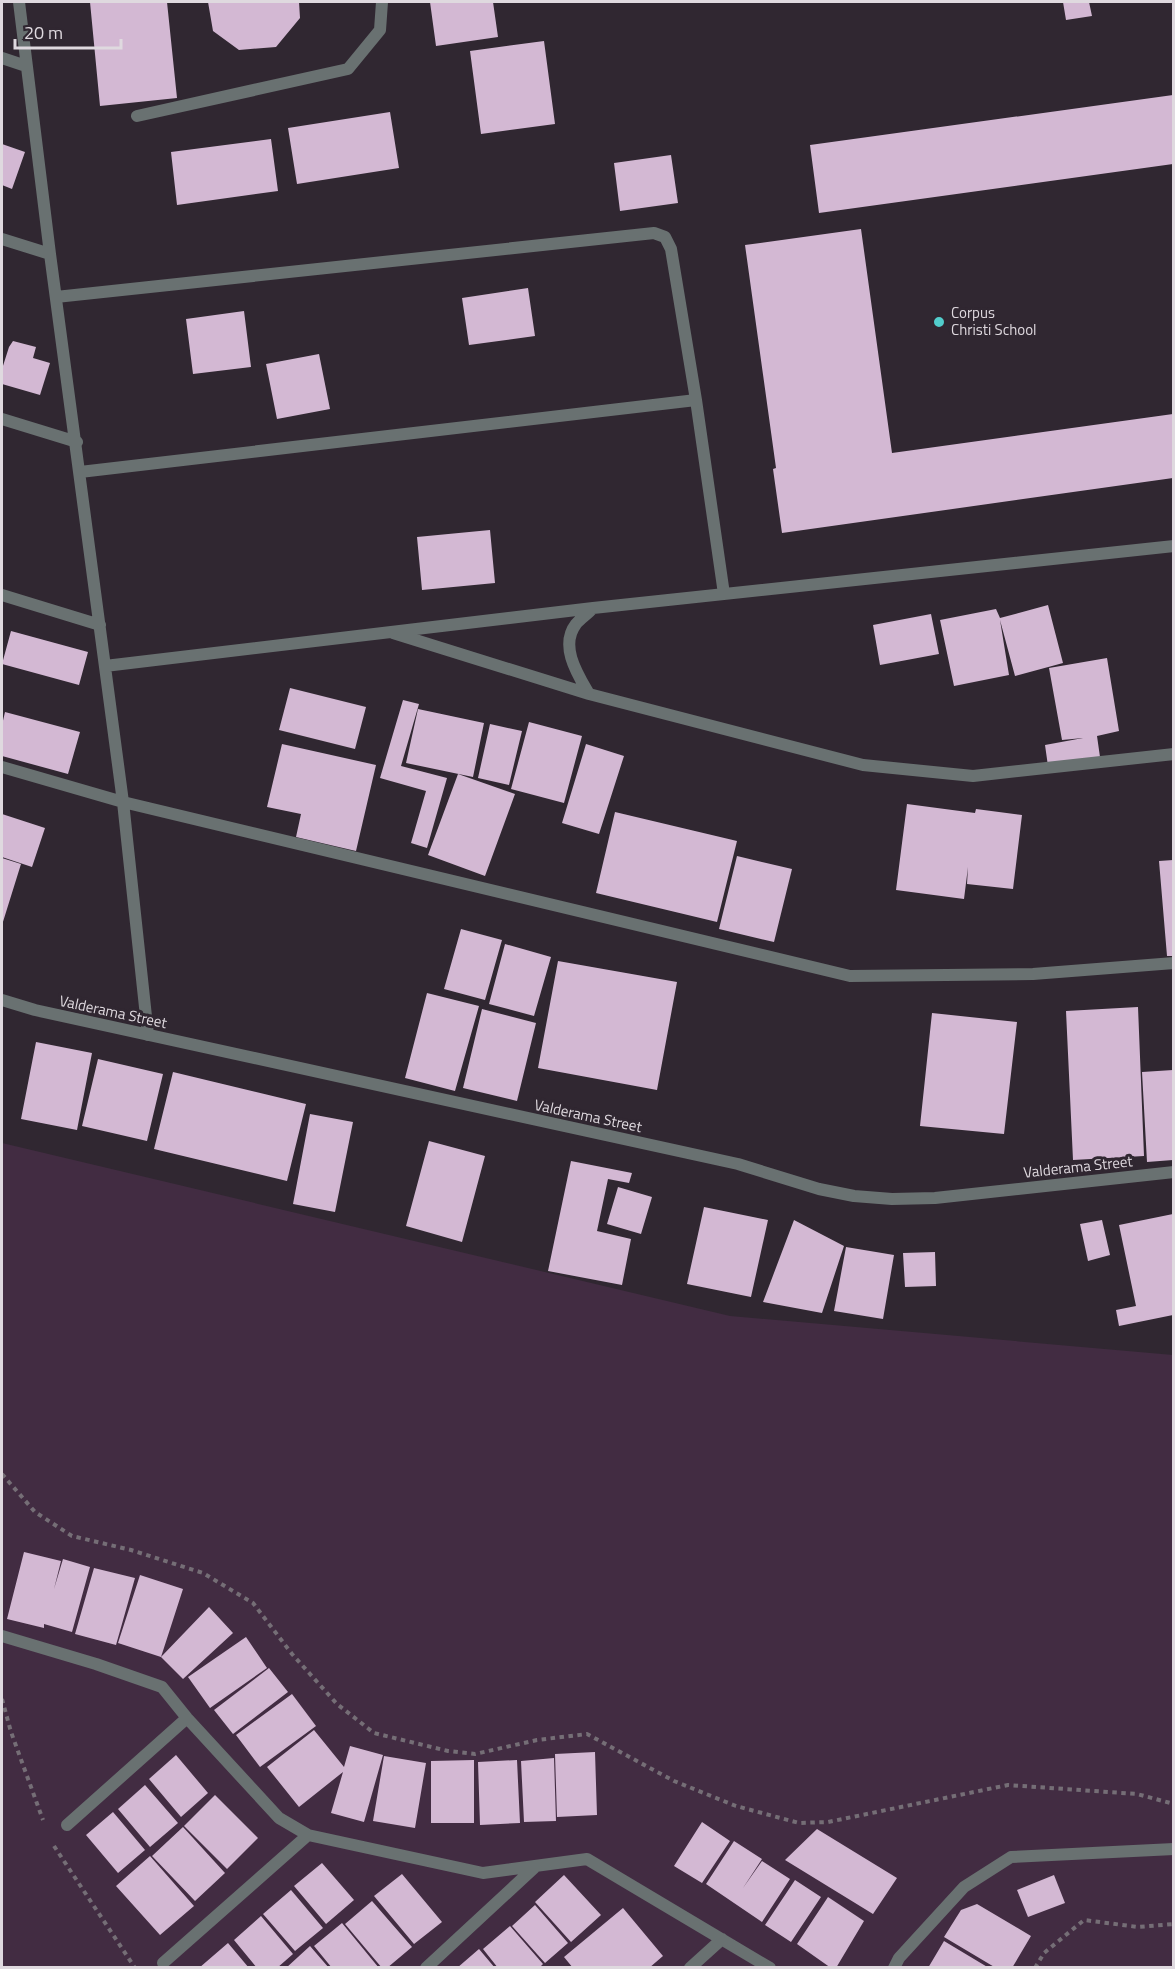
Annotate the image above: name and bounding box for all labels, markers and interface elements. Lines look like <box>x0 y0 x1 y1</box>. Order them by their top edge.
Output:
scale bar <box>15 12 122 50</box>
text: 20 m <box>24 19 63 46</box>
place label: Corpus Christi School <box>951 301 1037 341</box>
marker: Corpus Christi School <box>932 315 946 329</box>
street label: Valderama Street <box>57 989 170 1034</box>
street label: Valderama Street <box>532 1093 645 1138</box>
street label: Valderama Street <box>1022 1149 1134 1184</box>

